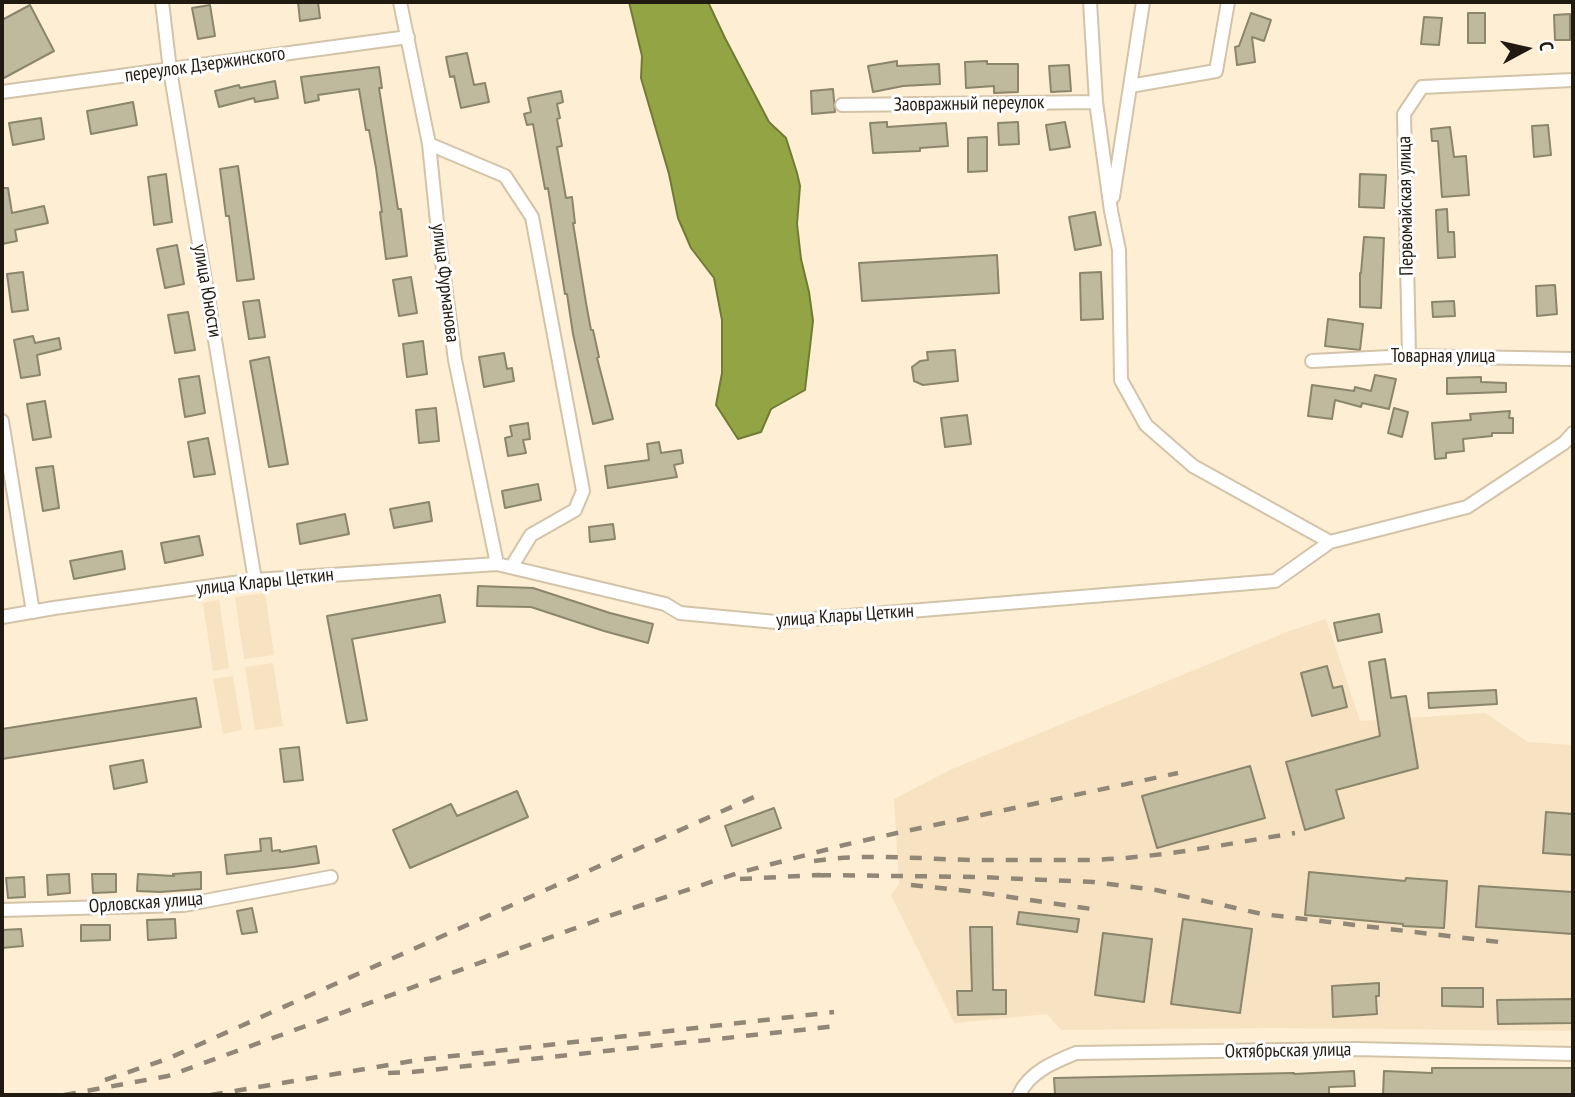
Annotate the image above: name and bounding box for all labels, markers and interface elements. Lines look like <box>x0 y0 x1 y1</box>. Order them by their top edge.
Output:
north arrow <box>1491 14 1561 84</box>
text: С <box>1534 40 1559 52</box>
street label: переулок Дзержинского <box>123 42 287 88</box>
street label: Заовражный переулок <box>893 91 1045 117</box>
street label: Первомайская улица <box>1393 136 1419 276</box>
street label: улица Фурманова <box>426 222 464 344</box>
street label: улица Юности <box>188 243 226 339</box>
street label: Товарная улица <box>1391 346 1495 368</box>
street label: улица Клары Цеткин <box>195 563 335 601</box>
street label: улица Клары Цеткин <box>775 600 915 632</box>
street label: Орловская улица <box>88 888 204 918</box>
street label: Октябрьская улица <box>1224 1038 1352 1064</box>

